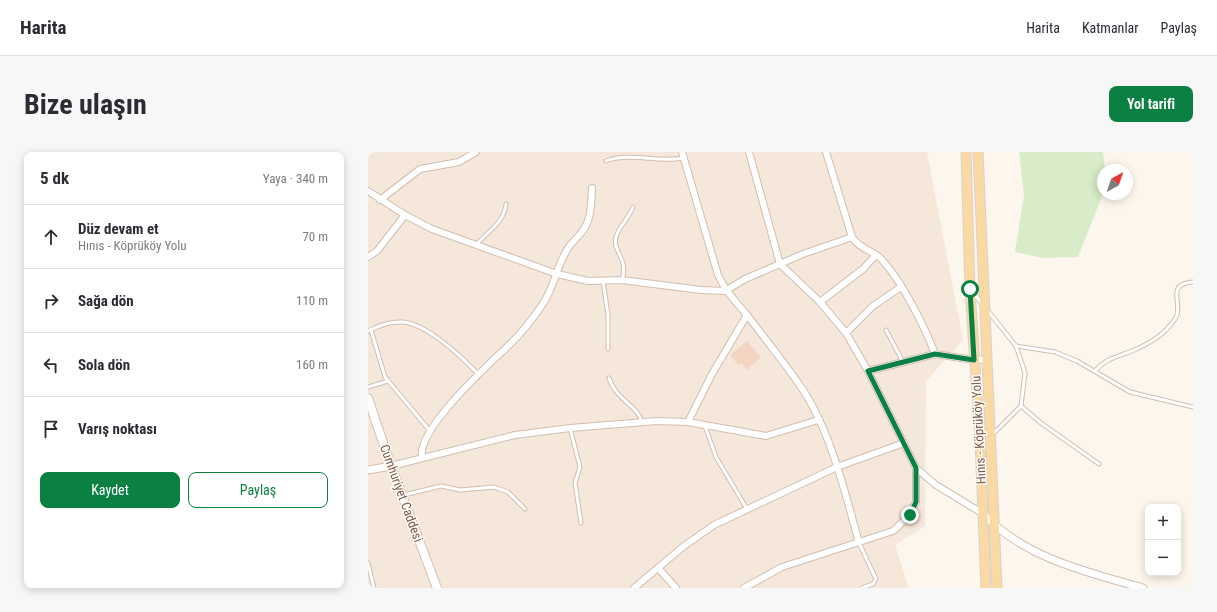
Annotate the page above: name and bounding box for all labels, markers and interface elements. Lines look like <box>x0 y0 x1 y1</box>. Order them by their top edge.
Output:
text: Harita <box>20 16 66 39</box>
text: Harita <box>1026 20 1060 36</box>
text: Katmanlar <box>1082 20 1139 36</box>
text: Paylaş <box>1161 20 1197 36</box>
button: Yol tarifi <box>1109 86 1193 122</box>
text: Bize ulaşın <box>24 88 147 121</box>
north arrow <box>1097 164 1133 200</box>
text: 5 dk <box>40 168 69 188</box>
text: Yaya · 340 m <box>263 171 328 186</box>
text: Düz devam et <box>78 220 159 238</box>
icon: ahead <box>40 226 62 248</box>
text: 70 m <box>302 229 328 244</box>
text: Hınıs - Köprüköy Yolu <box>78 238 187 253</box>
route start <box>961 280 979 298</box>
icon: right <box>40 290 62 312</box>
text: Sağa dön <box>78 292 134 310</box>
text: 110 m <box>296 293 328 308</box>
icon: left <box>40 354 62 376</box>
text: Sola dön <box>78 356 130 374</box>
text: 160 m <box>296 357 328 372</box>
street label: Hınıs - Köprüköy Yolu <box>968 375 989 485</box>
icon: arrive <box>40 418 62 440</box>
text: Varış noktası <box>78 420 157 438</box>
street label: Cumhuriyet Caddesi <box>377 442 426 544</box>
button: Kaydet <box>40 472 180 508</box>
button: Paylaş <box>188 472 328 508</box>
map controls <box>1145 504 1181 576</box>
button: + <box>1145 504 1181 540</box>
route end <box>901 506 919 524</box>
button: − <box>1145 540 1181 576</box>

